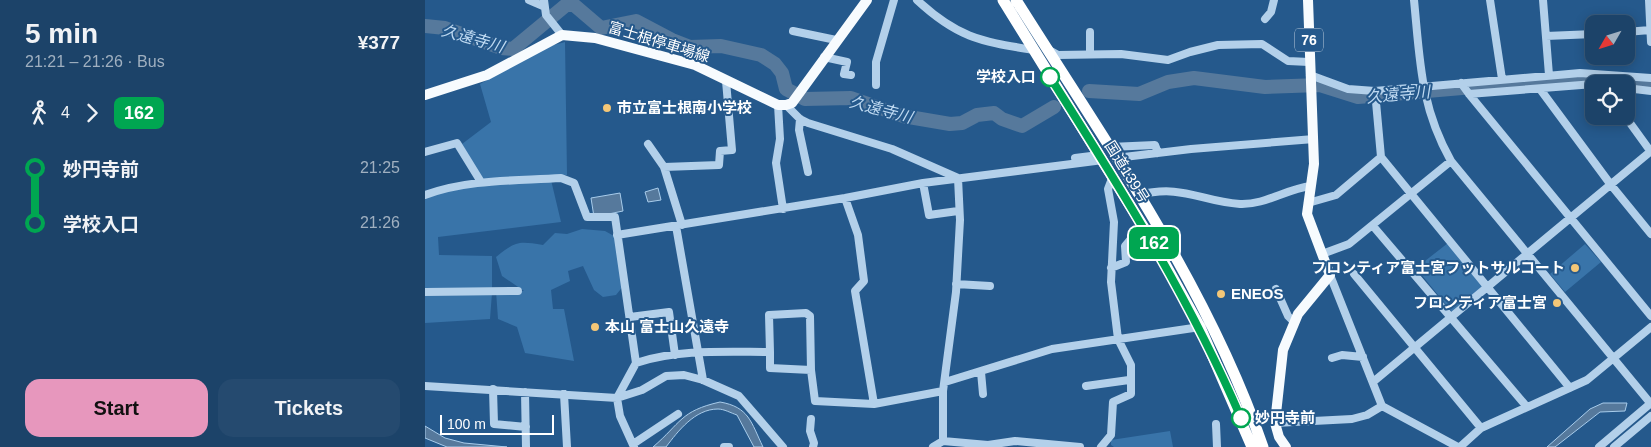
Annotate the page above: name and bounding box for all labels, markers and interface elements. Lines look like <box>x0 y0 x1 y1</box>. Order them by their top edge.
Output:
north arrow <box>1585 15 1635 65</box>
map controls <box>1585 15 1635 125</box>
text: 5 min <box>25 18 98 49</box>
street label: 富士根停車場線 <box>606 18 712 65</box>
water label: 久遠寺川 <box>440 21 508 56</box>
road number: 76 <box>1295 28 1323 52</box>
text: ¥377 <box>358 32 400 53</box>
text: 21:21 – 21:26 · Bus <box>25 53 165 70</box>
marker: 学校入口 <box>1040 67 1060 87</box>
place label: 学校入口 <box>976 68 1036 85</box>
button: locate <box>1585 75 1635 125</box>
water label: 久遠寺川 <box>1365 83 1433 106</box>
water label: 久遠寺川 <box>848 93 916 126</box>
icon: walk <box>25 99 53 127</box>
icon: forward <box>78 99 106 127</box>
place label: 市立富士根南小学校 <box>617 99 752 116</box>
marker: 市立富士根南小学校 <box>601 102 613 114</box>
text: 162 <box>124 103 154 123</box>
text: 4 <box>61 104 70 121</box>
street label: 国道139号 <box>1102 138 1153 206</box>
text: 妙円寺前 <box>63 159 139 180</box>
text: 21:25 <box>360 159 400 176</box>
text: 学校入口 <box>63 214 139 235</box>
text: 21:26 <box>360 214 400 231</box>
line badge: 162 <box>1125 227 1183 259</box>
text: 162 <box>1139 233 1169 253</box>
place label: フロンティア富士宮フットサルコート <box>1311 259 1565 276</box>
marker: フロンティア富士宮フットサルコート <box>1569 262 1581 274</box>
place label: ENEOS <box>1231 285 1284 302</box>
marker: ENEOS <box>1215 288 1227 300</box>
place label: フロンティア富士宮 <box>1413 294 1547 311</box>
marker: フロンティア富士宮 <box>1551 297 1563 309</box>
place label: 本山 富士山久遠寺 <box>605 318 729 335</box>
marker: 本山 富士山久遠寺 <box>589 321 601 333</box>
button: Start <box>25 379 208 437</box>
button: Tickets <box>218 379 400 437</box>
marker: 妙円寺前 <box>1231 408 1251 428</box>
place label: 妙円寺前 <box>1255 409 1315 426</box>
scale bar <box>440 412 554 435</box>
text: 100 m <box>447 416 486 432</box>

